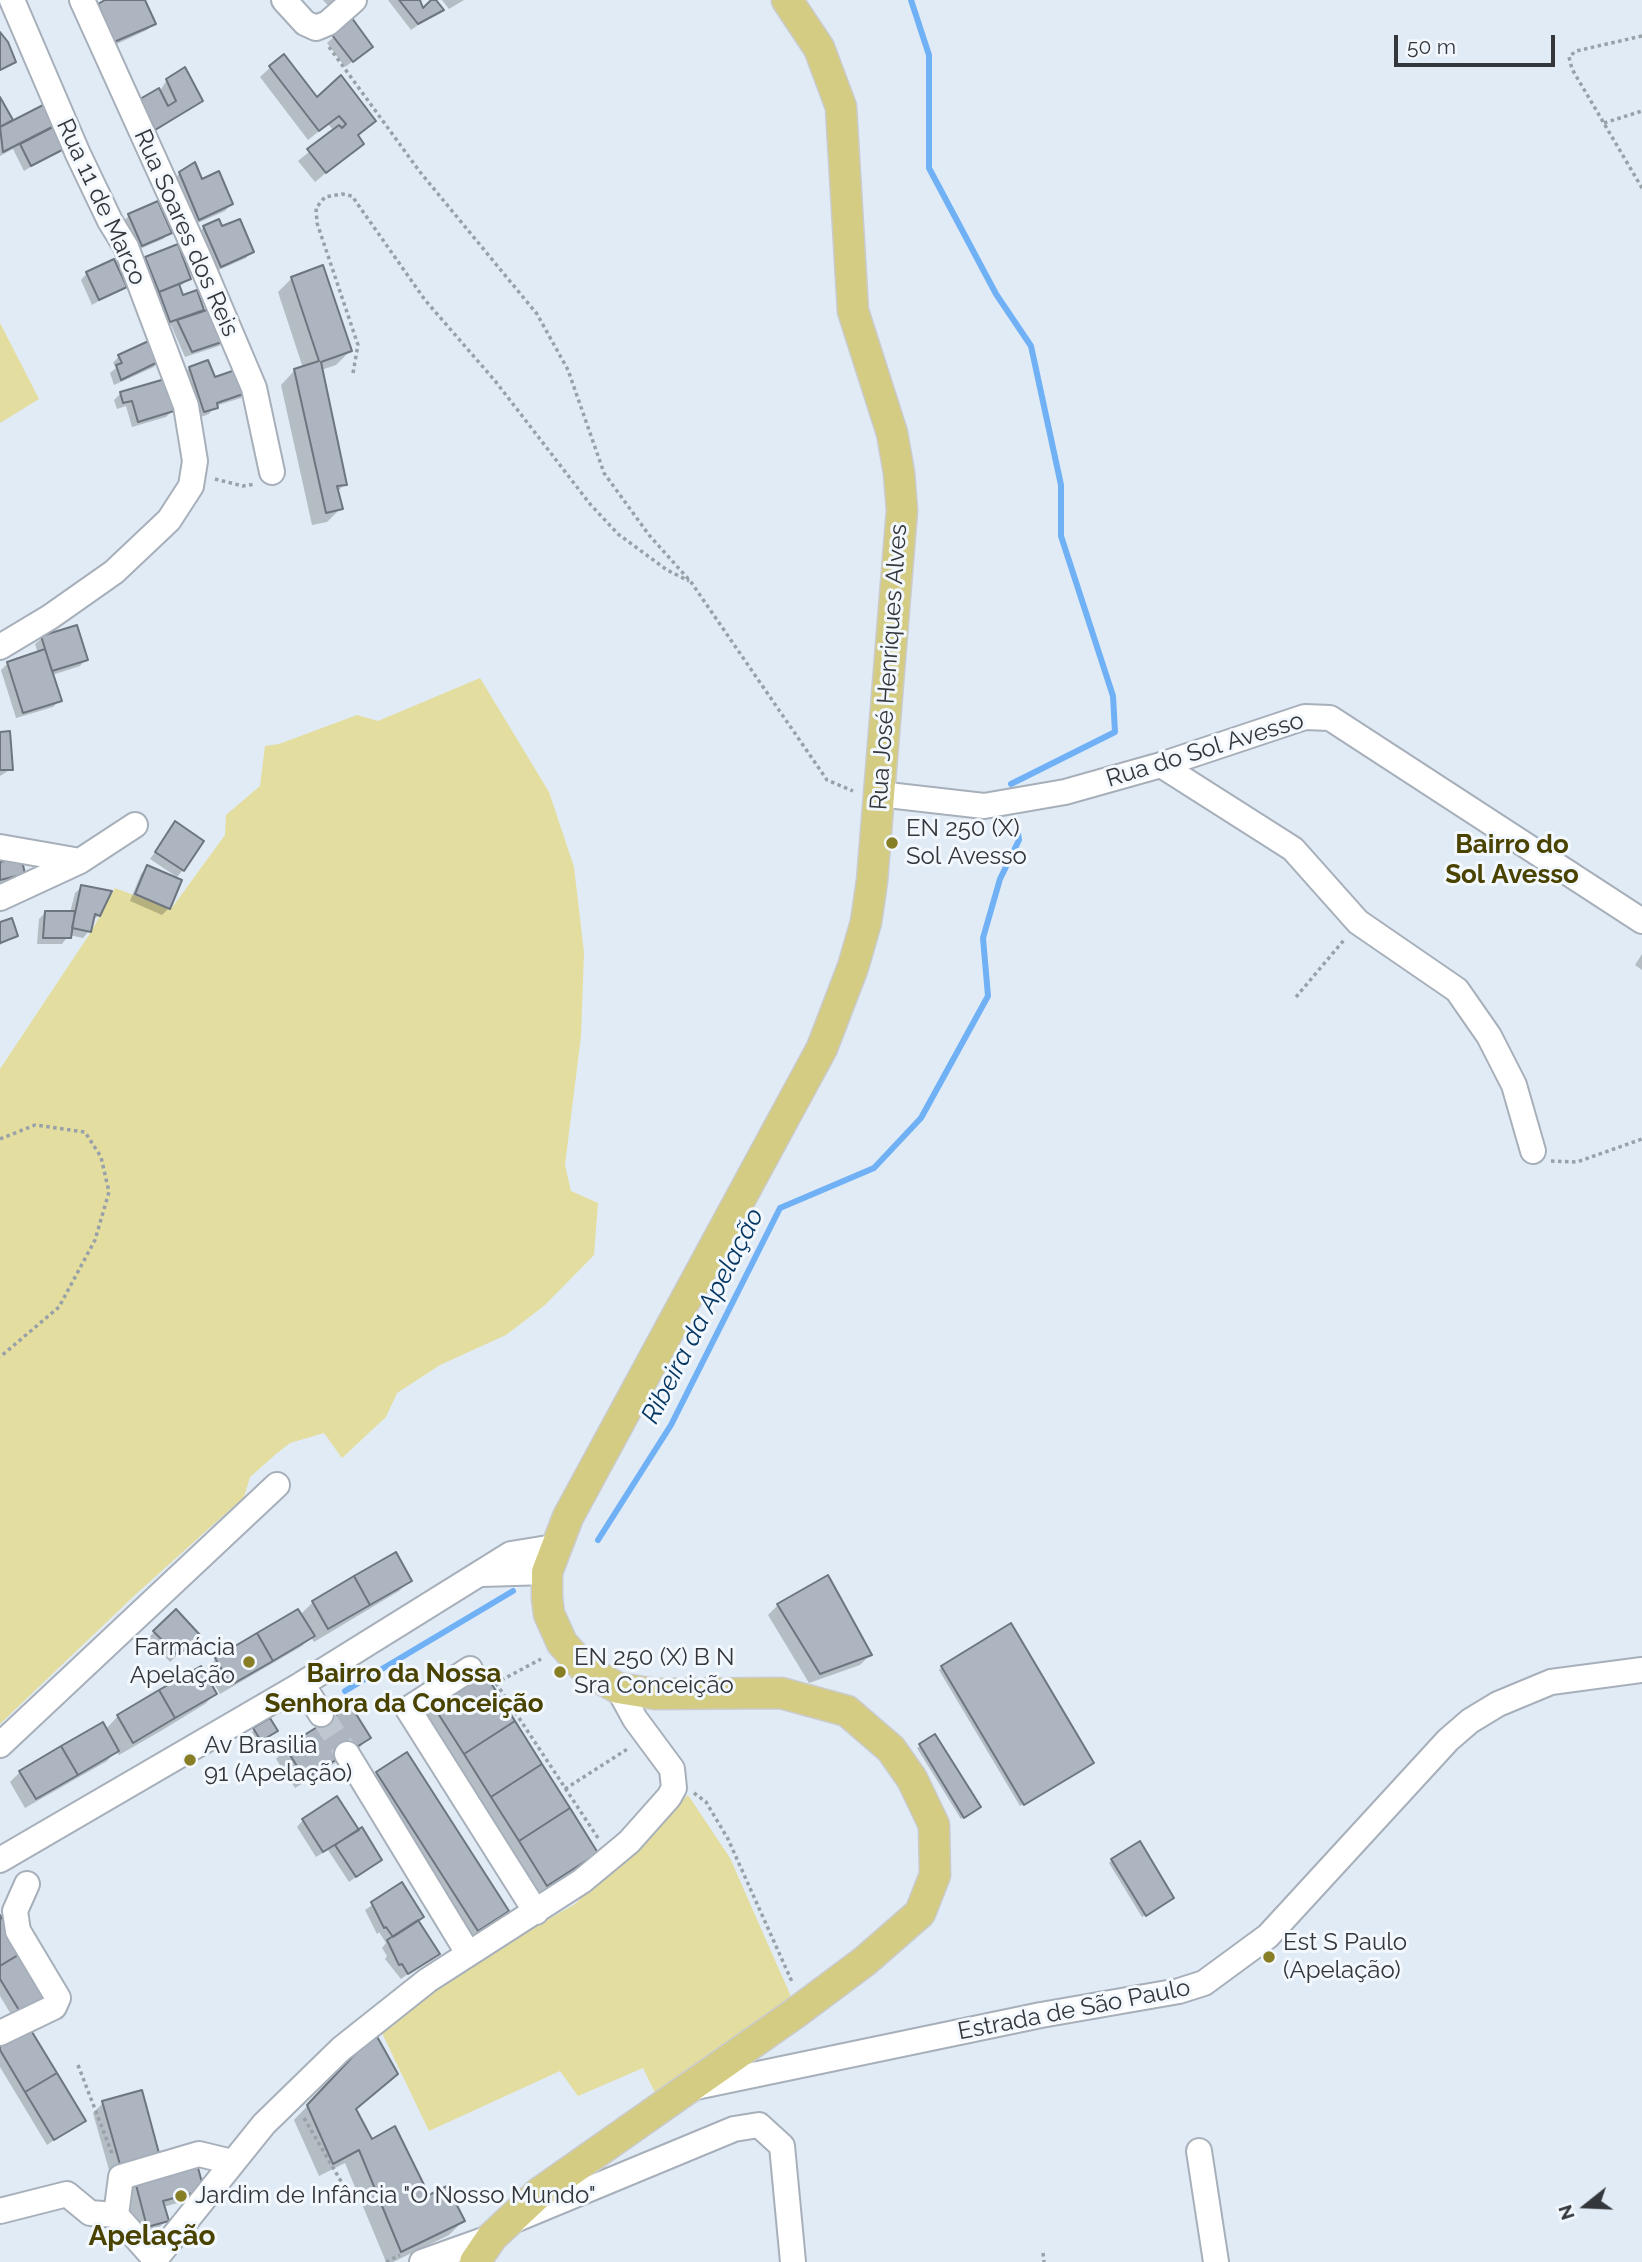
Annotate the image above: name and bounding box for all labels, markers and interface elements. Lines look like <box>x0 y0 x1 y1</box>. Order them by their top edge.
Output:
scale bar <box>1397 21 1558 65</box>
text: 50 m <box>1407 34 1456 59</box>
street label: Rua 11 de Marco <box>50 114 152 290</box>
street label: Rua Soares dos Reis <box>127 125 245 341</box>
street label: Rua José Henriques Alves <box>865 523 913 811</box>
street label: Rua do Sol Avesso <box>1103 706 1307 794</box>
place label: EN 250 (X) Sol Avesso <box>906 815 1027 871</box>
district label: Bairro do Sol Avesso <box>1445 829 1579 890</box>
marker: EN 250 (X) Sol Avesso <box>884 835 900 851</box>
water label: Ribeira da Apelação <box>635 1203 771 1429</box>
place label: Farmácia Apelação <box>130 1634 235 1690</box>
place label: EN 250 (X) B N Sra Conceição <box>574 1644 734 1700</box>
marker: Farmácia Apelação <box>241 1654 257 1670</box>
district label: Bairro da Nossa Senhora da Conceição <box>264 1658 544 1720</box>
marker: EN 250 (X) B N Sra Conceição <box>552 1664 568 1680</box>
place label: Av Brasilia 91 (Apelação) <box>204 1732 352 1788</box>
marker: Av Brasilia 91 (Apelação) <box>182 1752 198 1768</box>
place label: Est S Paulo (Apelação) <box>1283 1929 1407 1985</box>
marker: Est S Paulo (Apelação) <box>1261 1949 1277 1965</box>
street label: Estrada de São Paulo <box>955 1973 1193 2047</box>
north arrow <box>1551 2171 1621 2241</box>
place label: Jardim de Infância "O Nosso Mundo" <box>195 2182 596 2210</box>
marker: Jardim de Infância "O Nosso Mundo" <box>173 2188 189 2204</box>
text: N <box>1553 2202 1579 2223</box>
district label: Apelação <box>88 2220 216 2254</box>

